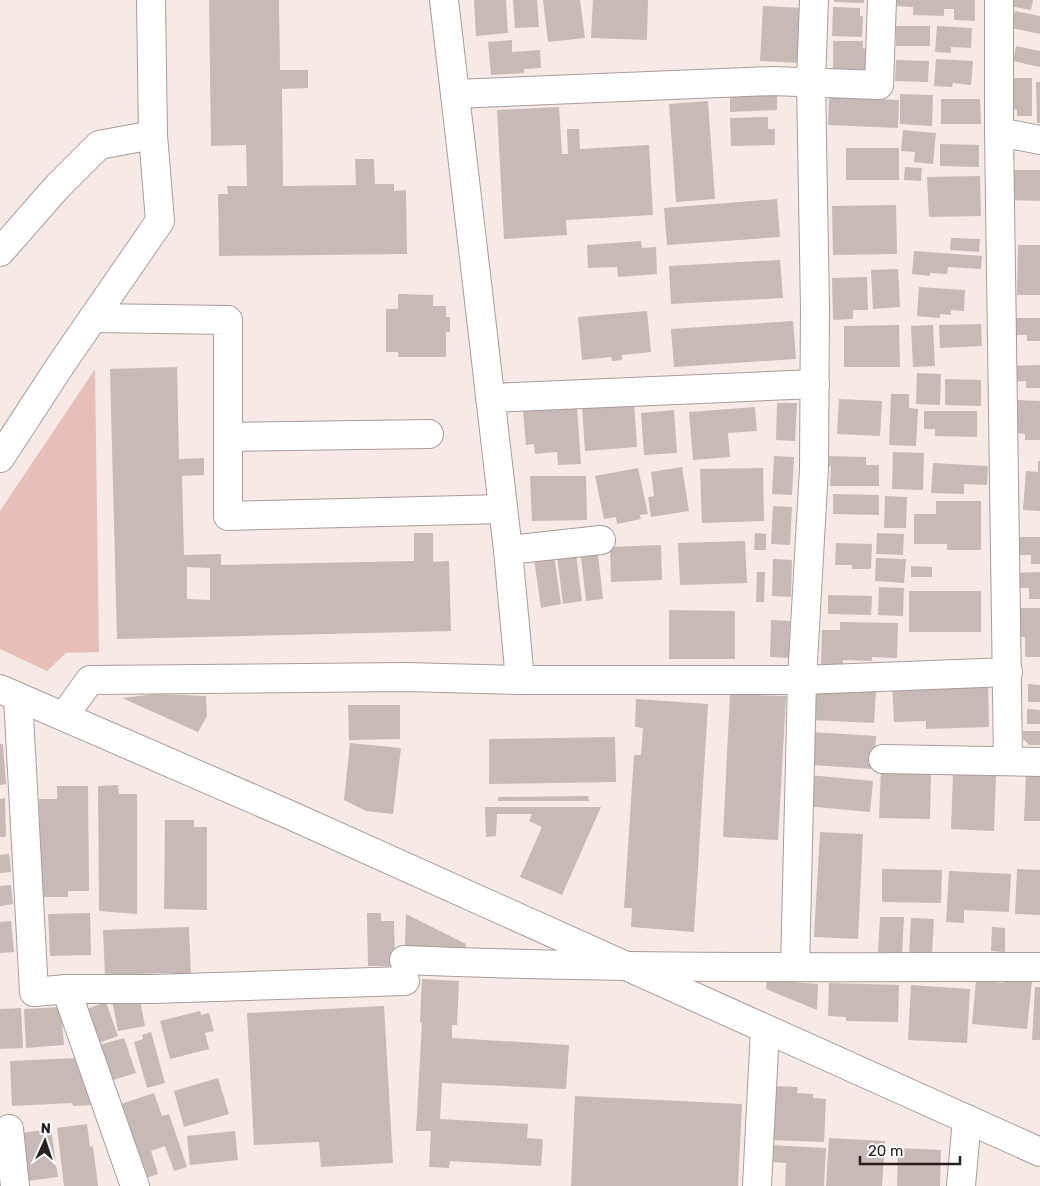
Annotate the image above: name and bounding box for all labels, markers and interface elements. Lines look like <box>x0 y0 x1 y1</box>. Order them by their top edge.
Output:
north arrow <box>20 1116 70 1166</box>
text: N <box>40 1120 51 1137</box>
scale bar <box>860 1134 960 1166</box>
text: 20 m <box>868 1142 903 1160</box>

